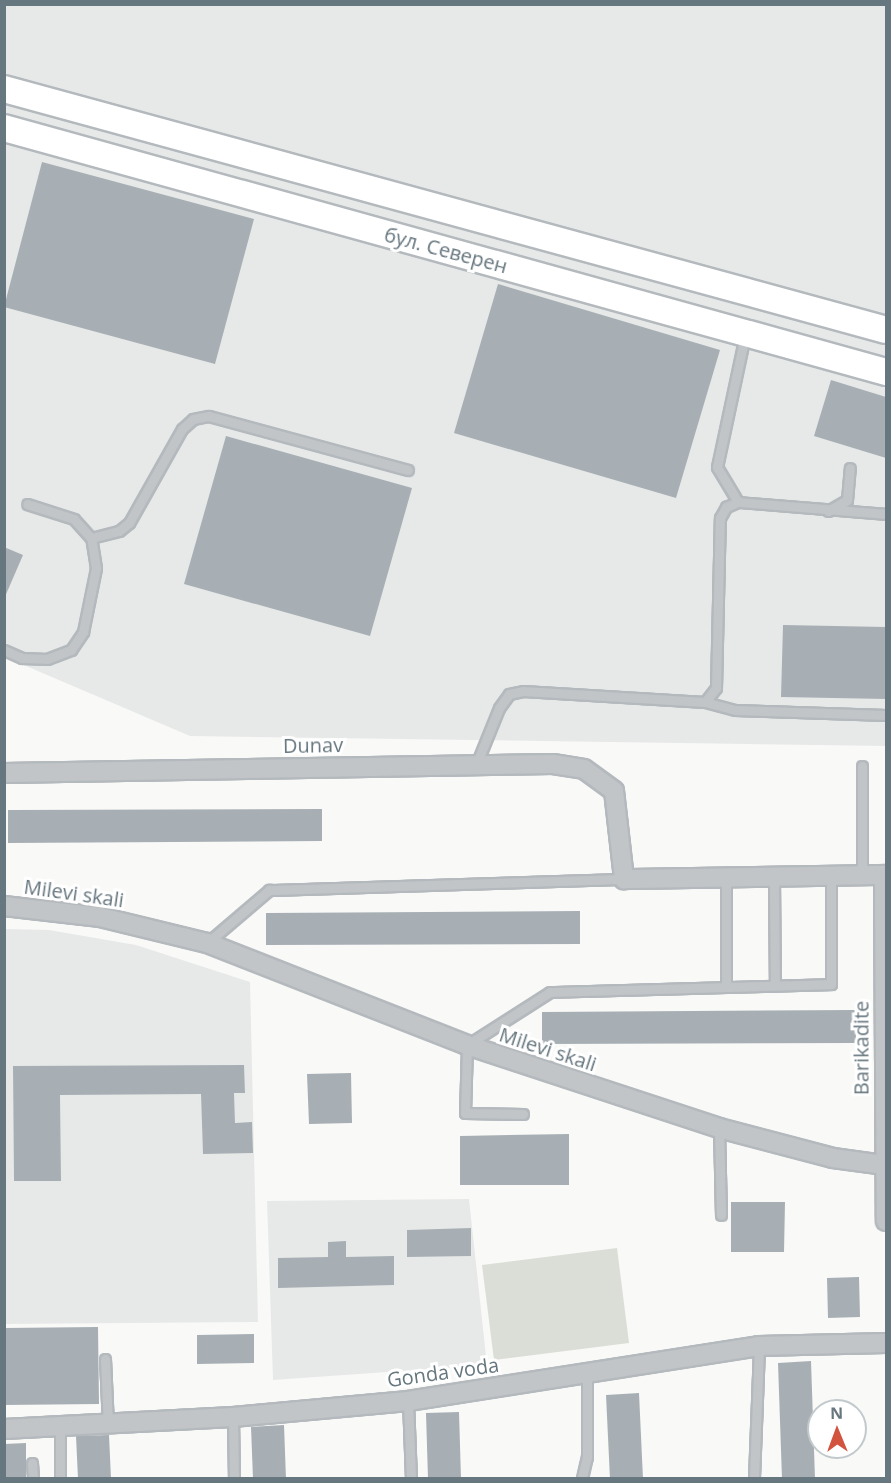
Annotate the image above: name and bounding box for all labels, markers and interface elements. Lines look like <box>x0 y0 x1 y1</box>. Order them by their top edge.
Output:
street label: бул. Северен <box>382 222 510 278</box>
street label: Dunav <box>283 732 343 758</box>
street label: Milevi skali <box>22 874 126 912</box>
street label: Barikadite <box>849 1001 873 1095</box>
street label: Milevi skali <box>496 1022 600 1076</box>
street label: Gonda voda <box>386 1352 500 1392</box>
north arrow <box>807 1399 867 1459</box>
text: N <box>830 1402 843 1424</box>

